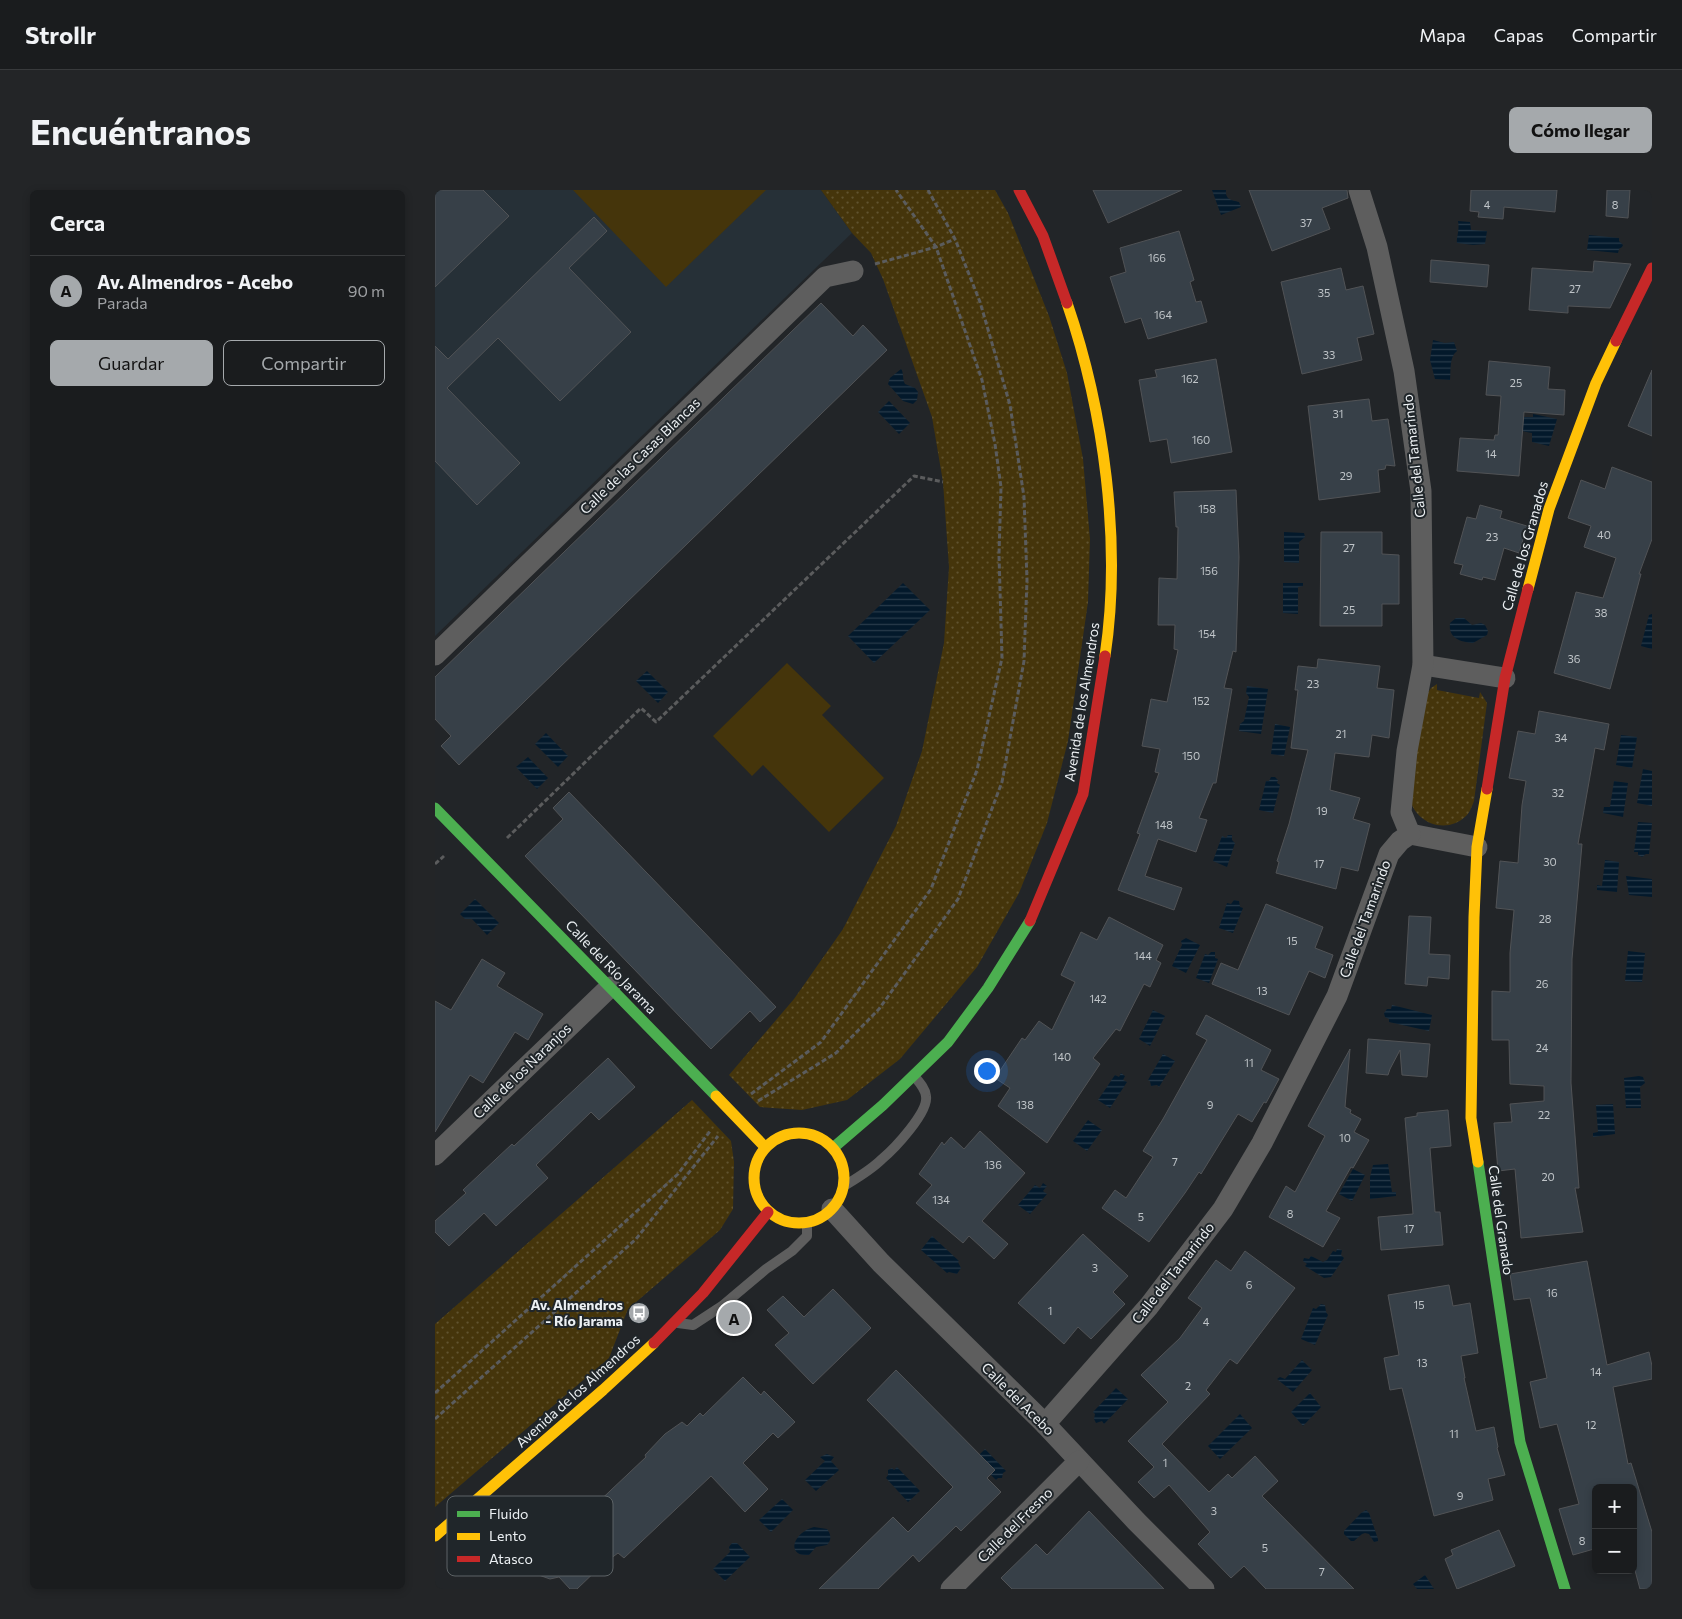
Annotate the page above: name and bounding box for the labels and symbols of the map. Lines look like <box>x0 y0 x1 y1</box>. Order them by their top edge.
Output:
house number: 4 <box>1484 198 1491 211</box>
house number: 8 <box>1612 198 1619 211</box>
house number: 37 <box>1300 216 1312 229</box>
house number: 166 <box>1148 251 1166 264</box>
house number: 27 <box>1569 282 1581 295</box>
house number: 35 <box>1318 286 1330 299</box>
house number: 164 <box>1154 308 1172 321</box>
house number: 33 <box>1323 348 1335 361</box>
house number: 162 <box>1181 372 1199 385</box>
house number: 25 <box>1510 376 1522 389</box>
street label: Calle del Tamarindo <box>1399 393 1428 519</box>
street label: Calle de las Casas Blancas <box>576 394 703 517</box>
house number: 31 <box>1333 407 1343 420</box>
house number: 160 <box>1192 433 1210 446</box>
house number: 14 <box>1485 447 1497 460</box>
house number: 29 <box>1340 469 1353 482</box>
street label: Calle de los Granados <box>1498 479 1551 613</box>
house number: 158 <box>1198 502 1216 515</box>
house number: 40 <box>1597 528 1611 541</box>
house number: 23 <box>1486 530 1498 543</box>
house number: 27 <box>1343 541 1355 554</box>
house number: 156 <box>1200 564 1218 577</box>
house number: 25 <box>1343 603 1355 616</box>
house number: 38 <box>1595 606 1608 619</box>
street label: Avenida de los Almendros <box>1061 621 1102 783</box>
house number: 154 <box>1198 627 1216 640</box>
house number: 36 <box>1568 652 1581 665</box>
house number: 23 <box>1307 677 1319 690</box>
house number: 152 <box>1192 694 1210 707</box>
house number: 21 <box>1336 727 1346 740</box>
house number: 34 <box>1555 731 1568 744</box>
house number: 150 <box>1182 749 1200 762</box>
house number: 32 <box>1552 786 1564 799</box>
house number: 19 <box>1316 804 1328 817</box>
house number: 148 <box>1155 818 1173 831</box>
house number: 30 <box>1543 855 1557 868</box>
house number: 17 <box>1314 857 1324 870</box>
street label: Calle del Tamarindo <box>1335 858 1394 980</box>
house number: 28 <box>1539 912 1552 925</box>
street label: Calle del Río Jarama <box>562 916 660 1017</box>
house number: 15 <box>1286 934 1298 947</box>
house number: 144 <box>1134 949 1152 962</box>
house number: 26 <box>1536 977 1549 990</box>
house number: 13 <box>1257 984 1267 997</box>
house number: 142 <box>1089 992 1107 1005</box>
street label: Calle de los Naranjos <box>469 1019 574 1122</box>
house number: 24 <box>1536 1041 1549 1054</box>
house number: 140 <box>1053 1050 1071 1063</box>
house number: 11 <box>1244 1056 1254 1069</box>
your location <box>974 1058 1000 1084</box>
house number: 138 <box>1016 1098 1034 1111</box>
house number: 9 <box>1207 1098 1214 1111</box>
house number: 22 <box>1538 1108 1550 1121</box>
house number: 10 <box>1339 1131 1351 1144</box>
house number: 7 <box>1172 1155 1178 1168</box>
house number: 136 <box>984 1158 1002 1171</box>
street label: Calle del Granado <box>1485 1164 1518 1276</box>
house number: 20 <box>1541 1170 1555 1183</box>
house number: 134 <box>932 1193 950 1206</box>
house number: 8 <box>1287 1207 1294 1220</box>
house number: 5 <box>1138 1210 1144 1223</box>
street label: Calle del Tamarindo <box>1128 1219 1218 1327</box>
house number: 17 <box>1404 1222 1414 1235</box>
house number: 3 <box>1092 1261 1098 1274</box>
house number: 6 <box>1246 1278 1253 1291</box>
house number: 16 <box>1546 1286 1558 1299</box>
place label: Av. Almendros - Río Jarama <box>530 1296 623 1329</box>
house number: 15 <box>1413 1298 1425 1311</box>
pin: A <box>718 1299 750 1337</box>
bus stop icon: Av. Almendros - Río Jarama <box>627 1301 651 1325</box>
house number: 1 <box>1048 1304 1052 1317</box>
house number: 4 <box>1203 1315 1210 1328</box>
street label: Avenida de los Almendros <box>512 1330 643 1451</box>
house number: 13 <box>1417 1356 1427 1369</box>
street label: Calle del Acebo <box>978 1359 1058 1439</box>
house number: 14 <box>1590 1365 1602 1378</box>
house number: 2 <box>1185 1379 1191 1392</box>
house number: 12 <box>1586 1418 1596 1431</box>
house number: 11 <box>1449 1427 1459 1440</box>
house number: 1 <box>1163 1456 1167 1469</box>
street label: Calle del Fresno <box>974 1484 1056 1566</box>
house number: 9 <box>1457 1489 1464 1502</box>
legend <box>447 1496 613 1576</box>
house number: 3 <box>1211 1504 1217 1517</box>
text: Fluido <box>489 1505 528 1522</box>
text: Lento <box>489 1527 526 1544</box>
house number: 8 <box>1579 1534 1586 1547</box>
house number: 5 <box>1262 1541 1268 1554</box>
text: Atasco <box>489 1550 533 1567</box>
house number: 7 <box>1319 1565 1325 1578</box>

